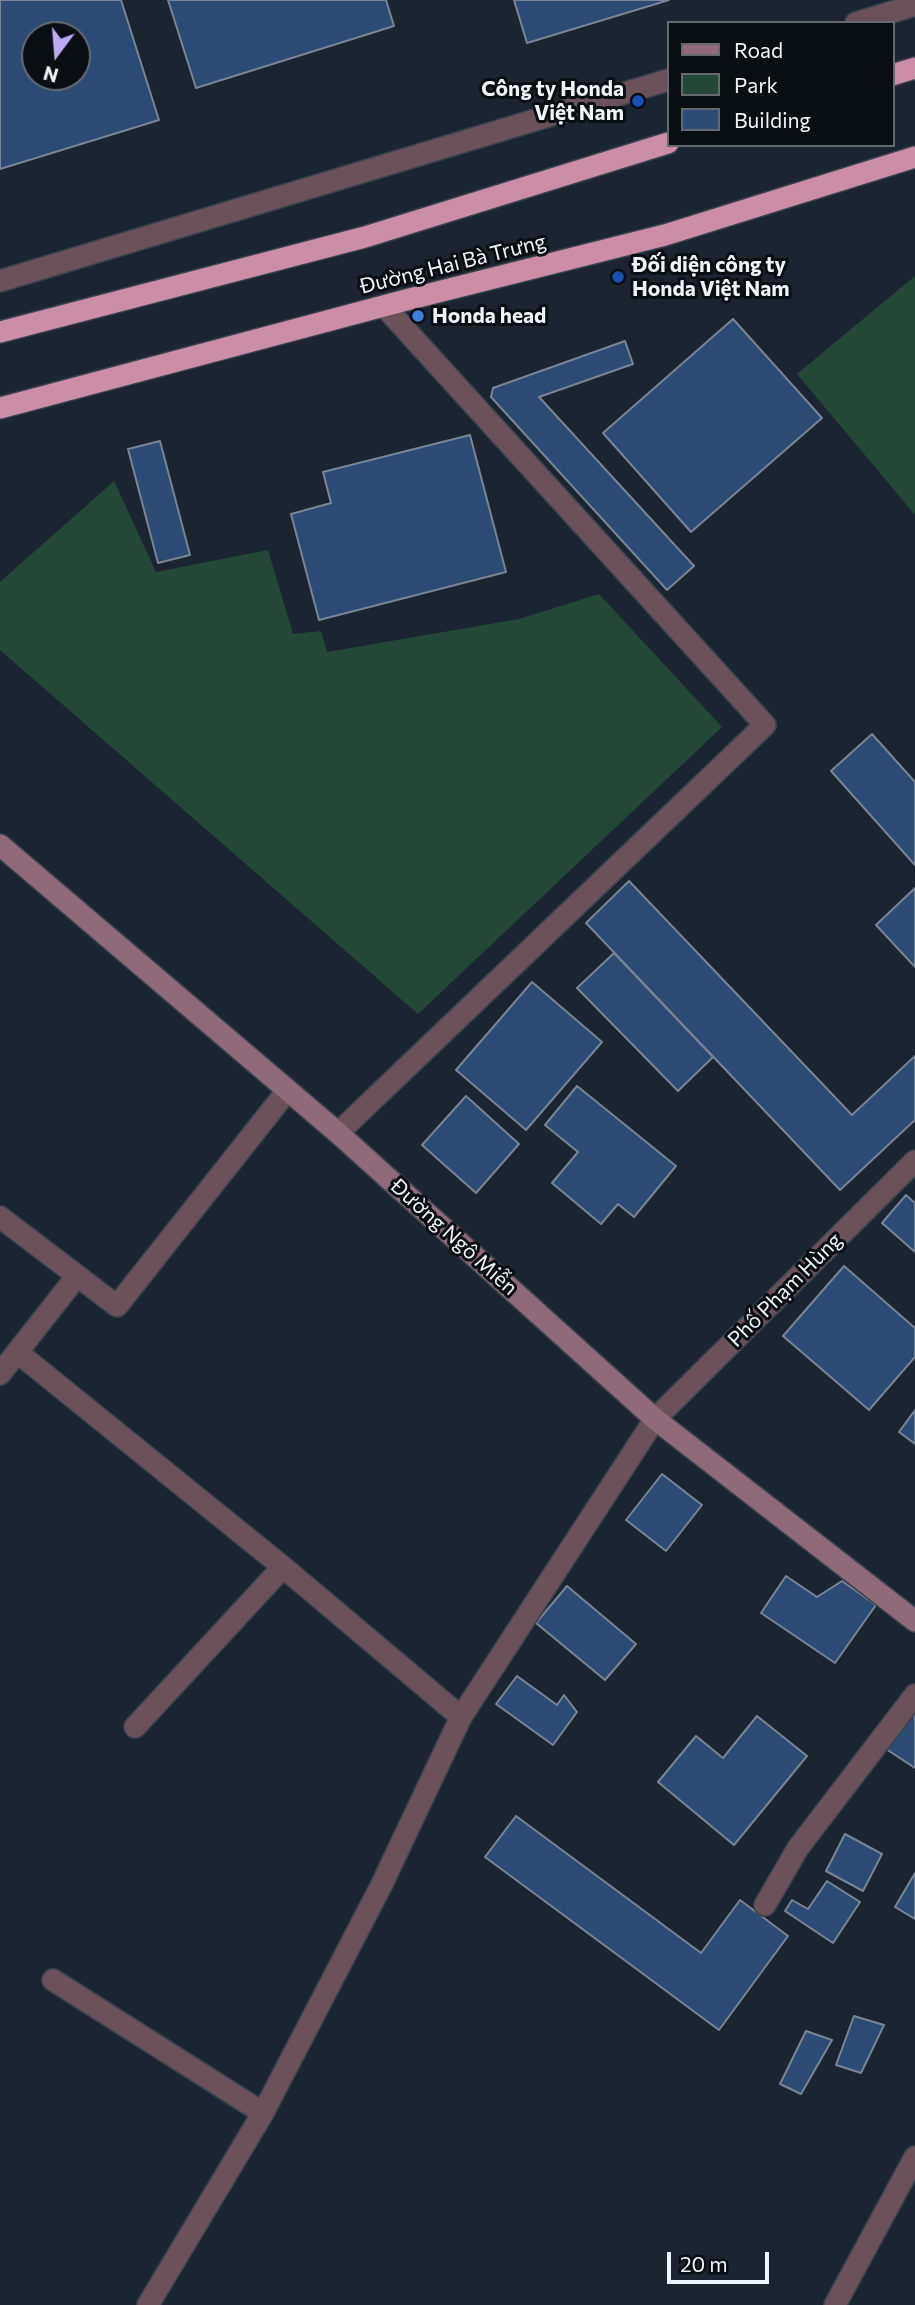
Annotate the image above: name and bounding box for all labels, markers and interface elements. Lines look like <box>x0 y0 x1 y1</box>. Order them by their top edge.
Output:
north arrow <box>21 21 91 91</box>
legend <box>666 21 894 147</box>
text: Road <box>734 37 783 62</box>
text: N <box>41 62 61 88</box>
text: Park <box>734 72 778 97</box>
place label: Công ty Honda Việt Nam <box>481 76 624 126</box>
marker: Công ty Honda Việt Nam <box>630 93 646 109</box>
text: Building <box>734 107 811 132</box>
street label: Đường Hai Bà Trưng <box>357 229 549 299</box>
place label: Đối diện công ty Honda Việt Nam <box>632 252 790 302</box>
marker: Đối diện công ty Honda Việt Nam <box>610 269 626 285</box>
place label: Honda head <box>432 303 546 329</box>
marker: Honda head <box>410 308 426 324</box>
street label: Đường Ngô Miễn <box>385 1174 523 1300</box>
street label: Phố Phạm Hùng <box>723 1228 847 1352</box>
scale bar <box>670 2238 772 2282</box>
text: 20 m <box>680 2251 728 2276</box>

